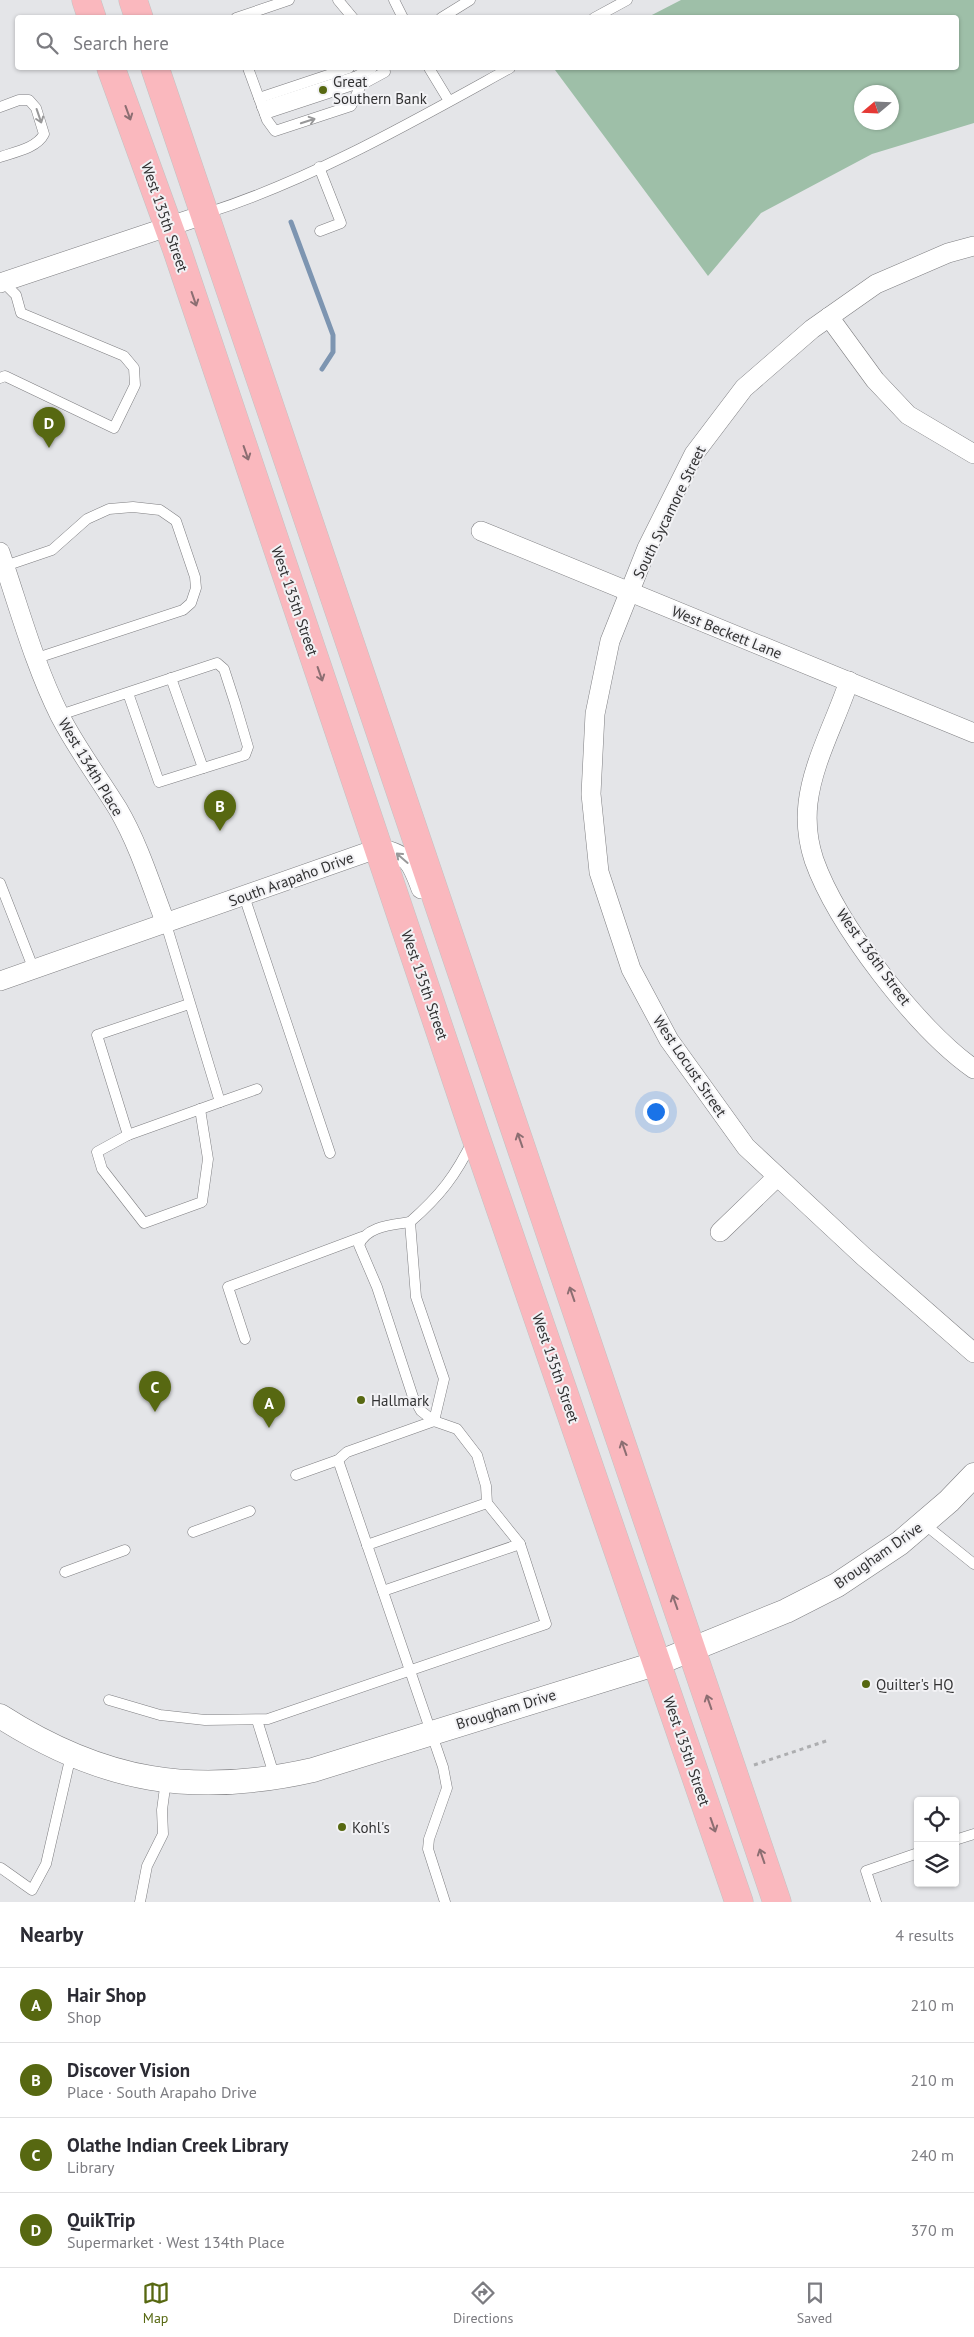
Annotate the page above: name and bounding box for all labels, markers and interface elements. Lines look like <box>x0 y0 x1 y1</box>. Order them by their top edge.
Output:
search box <box>15 15 959 70</box>
icon: search <box>33 29 61 57</box>
text: Search here <box>73 31 169 55</box>
place label: Great Southern Bank <box>333 72 428 108</box>
marker: Great Southern Bank <box>317 84 329 96</box>
north arrow <box>854 85 899 130</box>
one-way arrow <box>124 105 133 120</box>
one-way arrow <box>34 107 44 123</box>
one-way arrow <box>300 115 316 125</box>
street label: West 135th Street <box>137 160 193 274</box>
one-way arrow <box>190 291 199 307</box>
pin: D <box>33 407 65 448</box>
street label: South Sycamore Street <box>629 442 709 582</box>
one-way arrow <box>241 445 251 461</box>
street label: West 135th Street <box>267 544 323 658</box>
street label: West Beckett Lane <box>669 601 785 663</box>
one-way arrow <box>316 665 325 681</box>
street label: West 134th Place <box>54 715 128 819</box>
pin: B <box>204 790 236 831</box>
street label: South Arapaho Drive <box>226 848 356 910</box>
one-way arrow <box>396 852 409 863</box>
street label: West 136th Street <box>833 905 915 1009</box>
street label: West 135th Street <box>397 928 453 1042</box>
street label: West Locust Street <box>649 1012 731 1120</box>
your location <box>643 1099 669 1125</box>
one-way arrow <box>515 1133 524 1148</box>
one-way arrow <box>567 1287 576 1302</box>
street label: West 135th Street <box>528 1311 584 1425</box>
pin: C <box>139 1371 171 1412</box>
pin: A <box>253 1387 285 1428</box>
place label: Hallmark <box>371 1391 430 1410</box>
marker: Hallmark <box>355 1394 367 1406</box>
one-way arrow <box>618 1440 628 1456</box>
street label: Brougham Drive <box>830 1518 926 1592</box>
one-way arrow <box>670 1594 680 1610</box>
place label: Quilter's HQ <box>876 1675 954 1694</box>
marker: Quilter's HQ <box>860 1678 872 1690</box>
street label: Brougham Drive <box>454 1685 558 1733</box>
street label: West 135th Street <box>659 1694 715 1808</box>
one-way arrow <box>704 1694 714 1710</box>
map controls <box>914 1797 959 1887</box>
button: locate <box>914 1797 959 1842</box>
one-way arrow <box>708 1817 718 1833</box>
place label: Kohl's <box>352 1818 390 1837</box>
marker: Kohl's <box>336 1821 348 1833</box>
button: layers <box>914 1842 959 1887</box>
one-way arrow <box>756 1848 766 1864</box>
text: Nearby <box>20 1921 83 1948</box>
text: 4 results <box>895 1925 954 1945</box>
text: Hair Shop <box>67 1983 146 2007</box>
text: A <box>31 1995 41 2015</box>
text: 210 m <box>911 1995 954 2015</box>
text: Shop <box>67 2007 101 2027</box>
text: Discover Vision <box>67 2058 190 2082</box>
text: B <box>31 2070 41 2090</box>
text: 210 m <box>911 2070 954 2090</box>
text: Place · South Arapaho Drive <box>67 2082 257 2102</box>
text: Olathe Indian Creek Library <box>67 2133 288 2157</box>
text: C <box>32 2145 40 2165</box>
text: 240 m <box>911 2145 954 2165</box>
text: Library <box>67 2157 114 2177</box>
text: QuikTrip <box>67 2208 135 2232</box>
text: D <box>31 2220 41 2240</box>
text: 370 m <box>911 2220 954 2240</box>
text: Supermarket · West 134th Place <box>67 2232 285 2252</box>
tab: Map <box>142 2279 170 2327</box>
tab: Directions <box>453 2279 513 2327</box>
tab: Saved <box>797 2279 832 2327</box>

